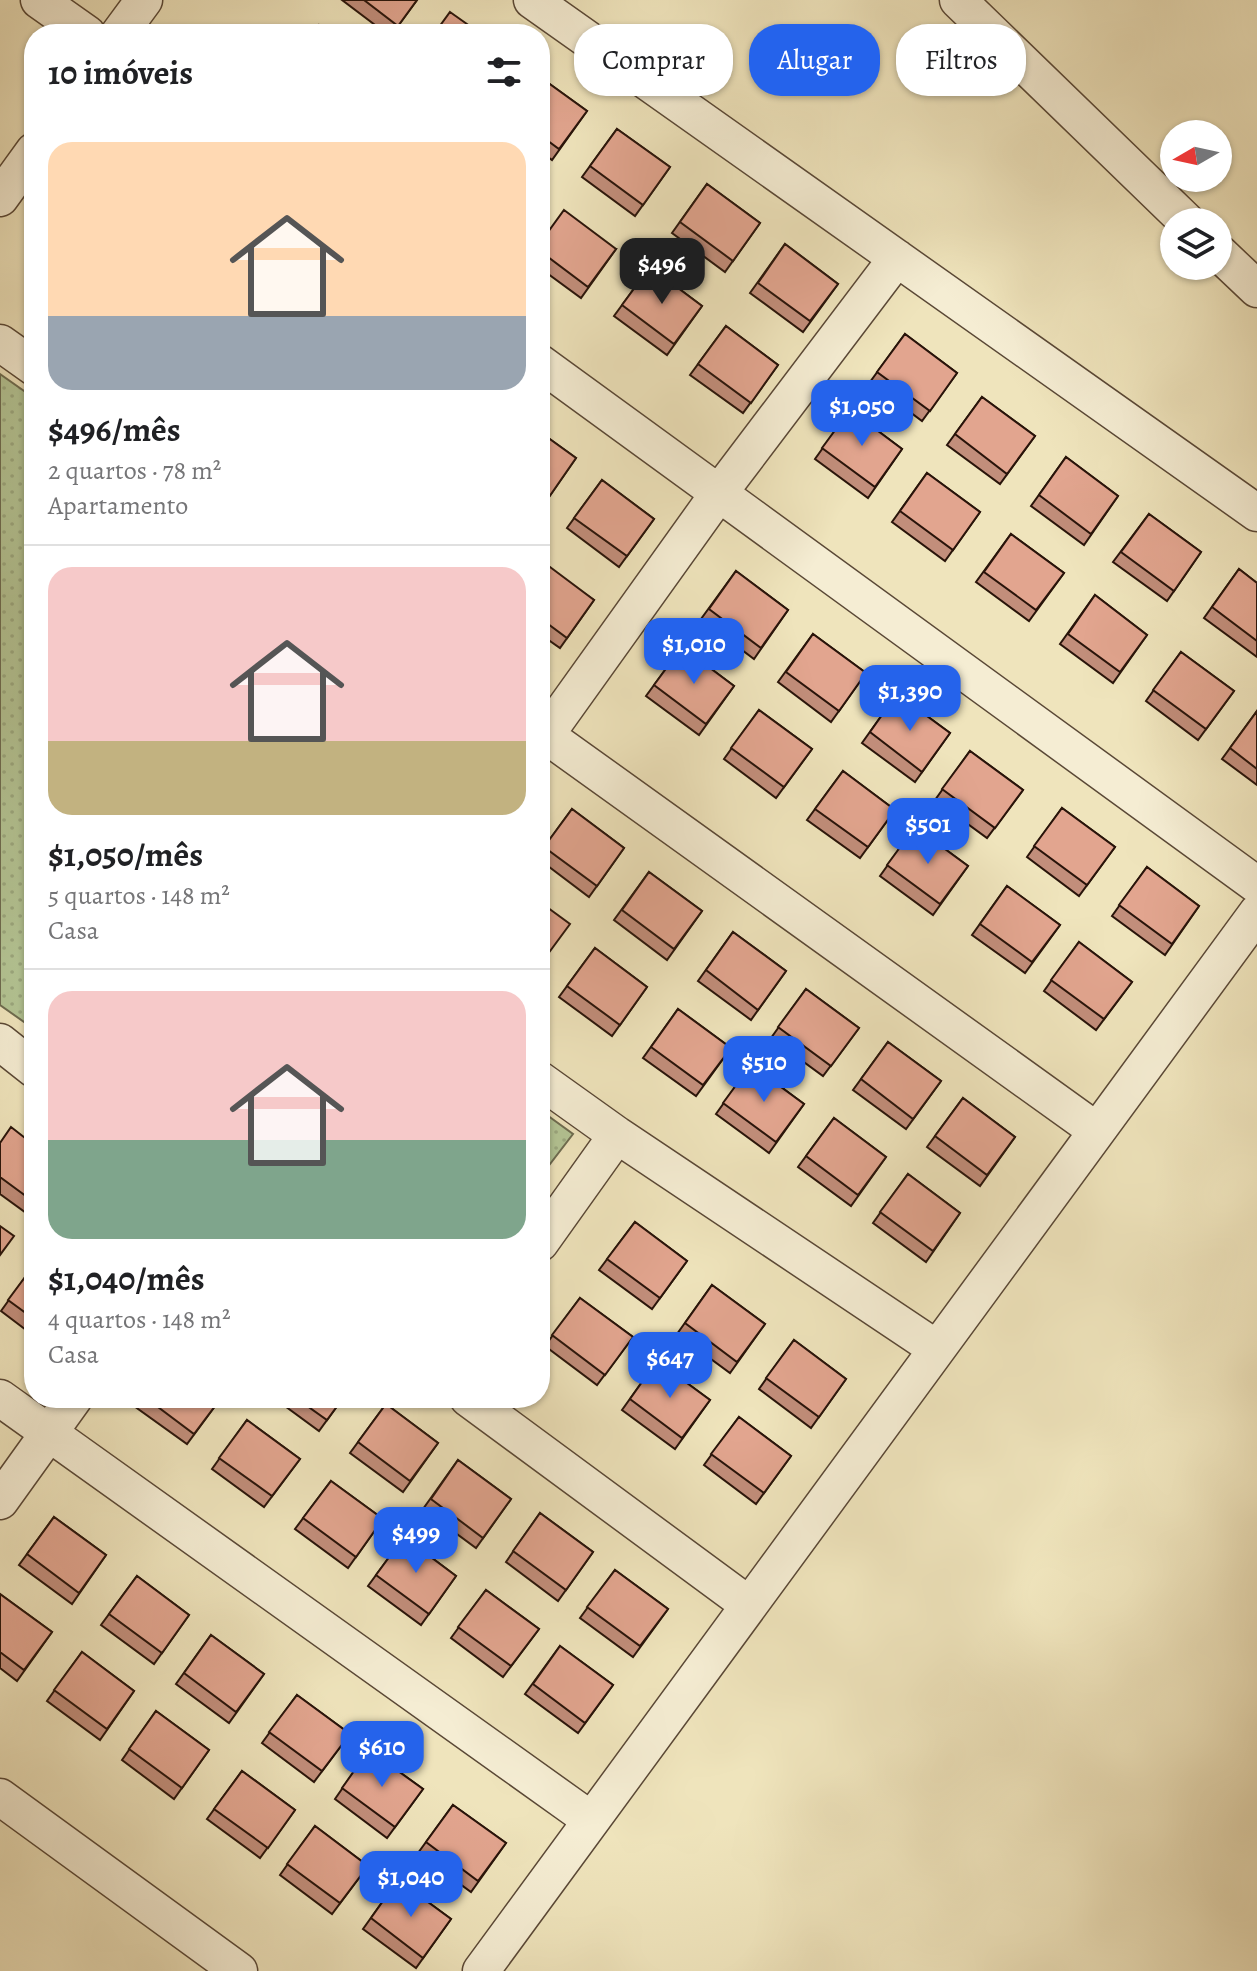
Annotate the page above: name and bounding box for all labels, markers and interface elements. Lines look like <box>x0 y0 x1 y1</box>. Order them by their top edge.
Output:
chip: Comprar <box>574 24 733 96</box>
chip: Alugar <box>749 24 880 96</box>
chip: Filtros <box>896 24 1026 96</box>
text: 10 imóveis <box>48 49 193 96</box>
icon: filters <box>482 50 526 94</box>
north arrow <box>1160 120 1232 192</box>
map controls <box>1160 120 1232 280</box>
icon: home <box>215 194 359 338</box>
button: layers <box>1160 208 1232 280</box>
pin: $496 <box>615 238 709 306</box>
text: $496 <box>638 246 686 281</box>
pin: $1,050 <box>797 380 927 448</box>
text: $1,050 <box>829 388 895 423</box>
text: $496/mês <box>48 406 181 453</box>
text: 2 quartos · 78 m² <box>48 453 221 488</box>
text: Apartamento <box>48 488 188 523</box>
pin: $1,010 <box>629 618 759 686</box>
icon: home <box>215 619 359 763</box>
text: $1,010 <box>662 626 726 661</box>
pin: $1,390 <box>845 665 975 733</box>
text: $1,390 <box>878 673 942 708</box>
pin: $501 <box>881 798 975 866</box>
text: $501 <box>905 806 951 841</box>
text: $1,050/mês <box>48 831 203 878</box>
text: 5 quartos · 148 m² <box>48 878 230 913</box>
text: Casa <box>48 913 99 948</box>
pin: $510 <box>717 1036 811 1104</box>
icon: home <box>215 1043 359 1187</box>
text: $510 <box>741 1044 787 1079</box>
text: $1,040/mês <box>48 1255 205 1302</box>
text: 4 quartos · 148 m² <box>48 1302 231 1337</box>
pin: $647 <box>623 1332 717 1400</box>
text: Casa <box>48 1337 99 1372</box>
text: $647 <box>646 1340 694 1375</box>
pin: $499 <box>369 1507 463 1575</box>
text: $499 <box>392 1515 440 1550</box>
pin: $610 <box>335 1721 429 1789</box>
text: $610 <box>359 1729 405 1764</box>
pin: $1,040 <box>346 1851 476 1919</box>
text: $1,040 <box>378 1859 444 1894</box>

